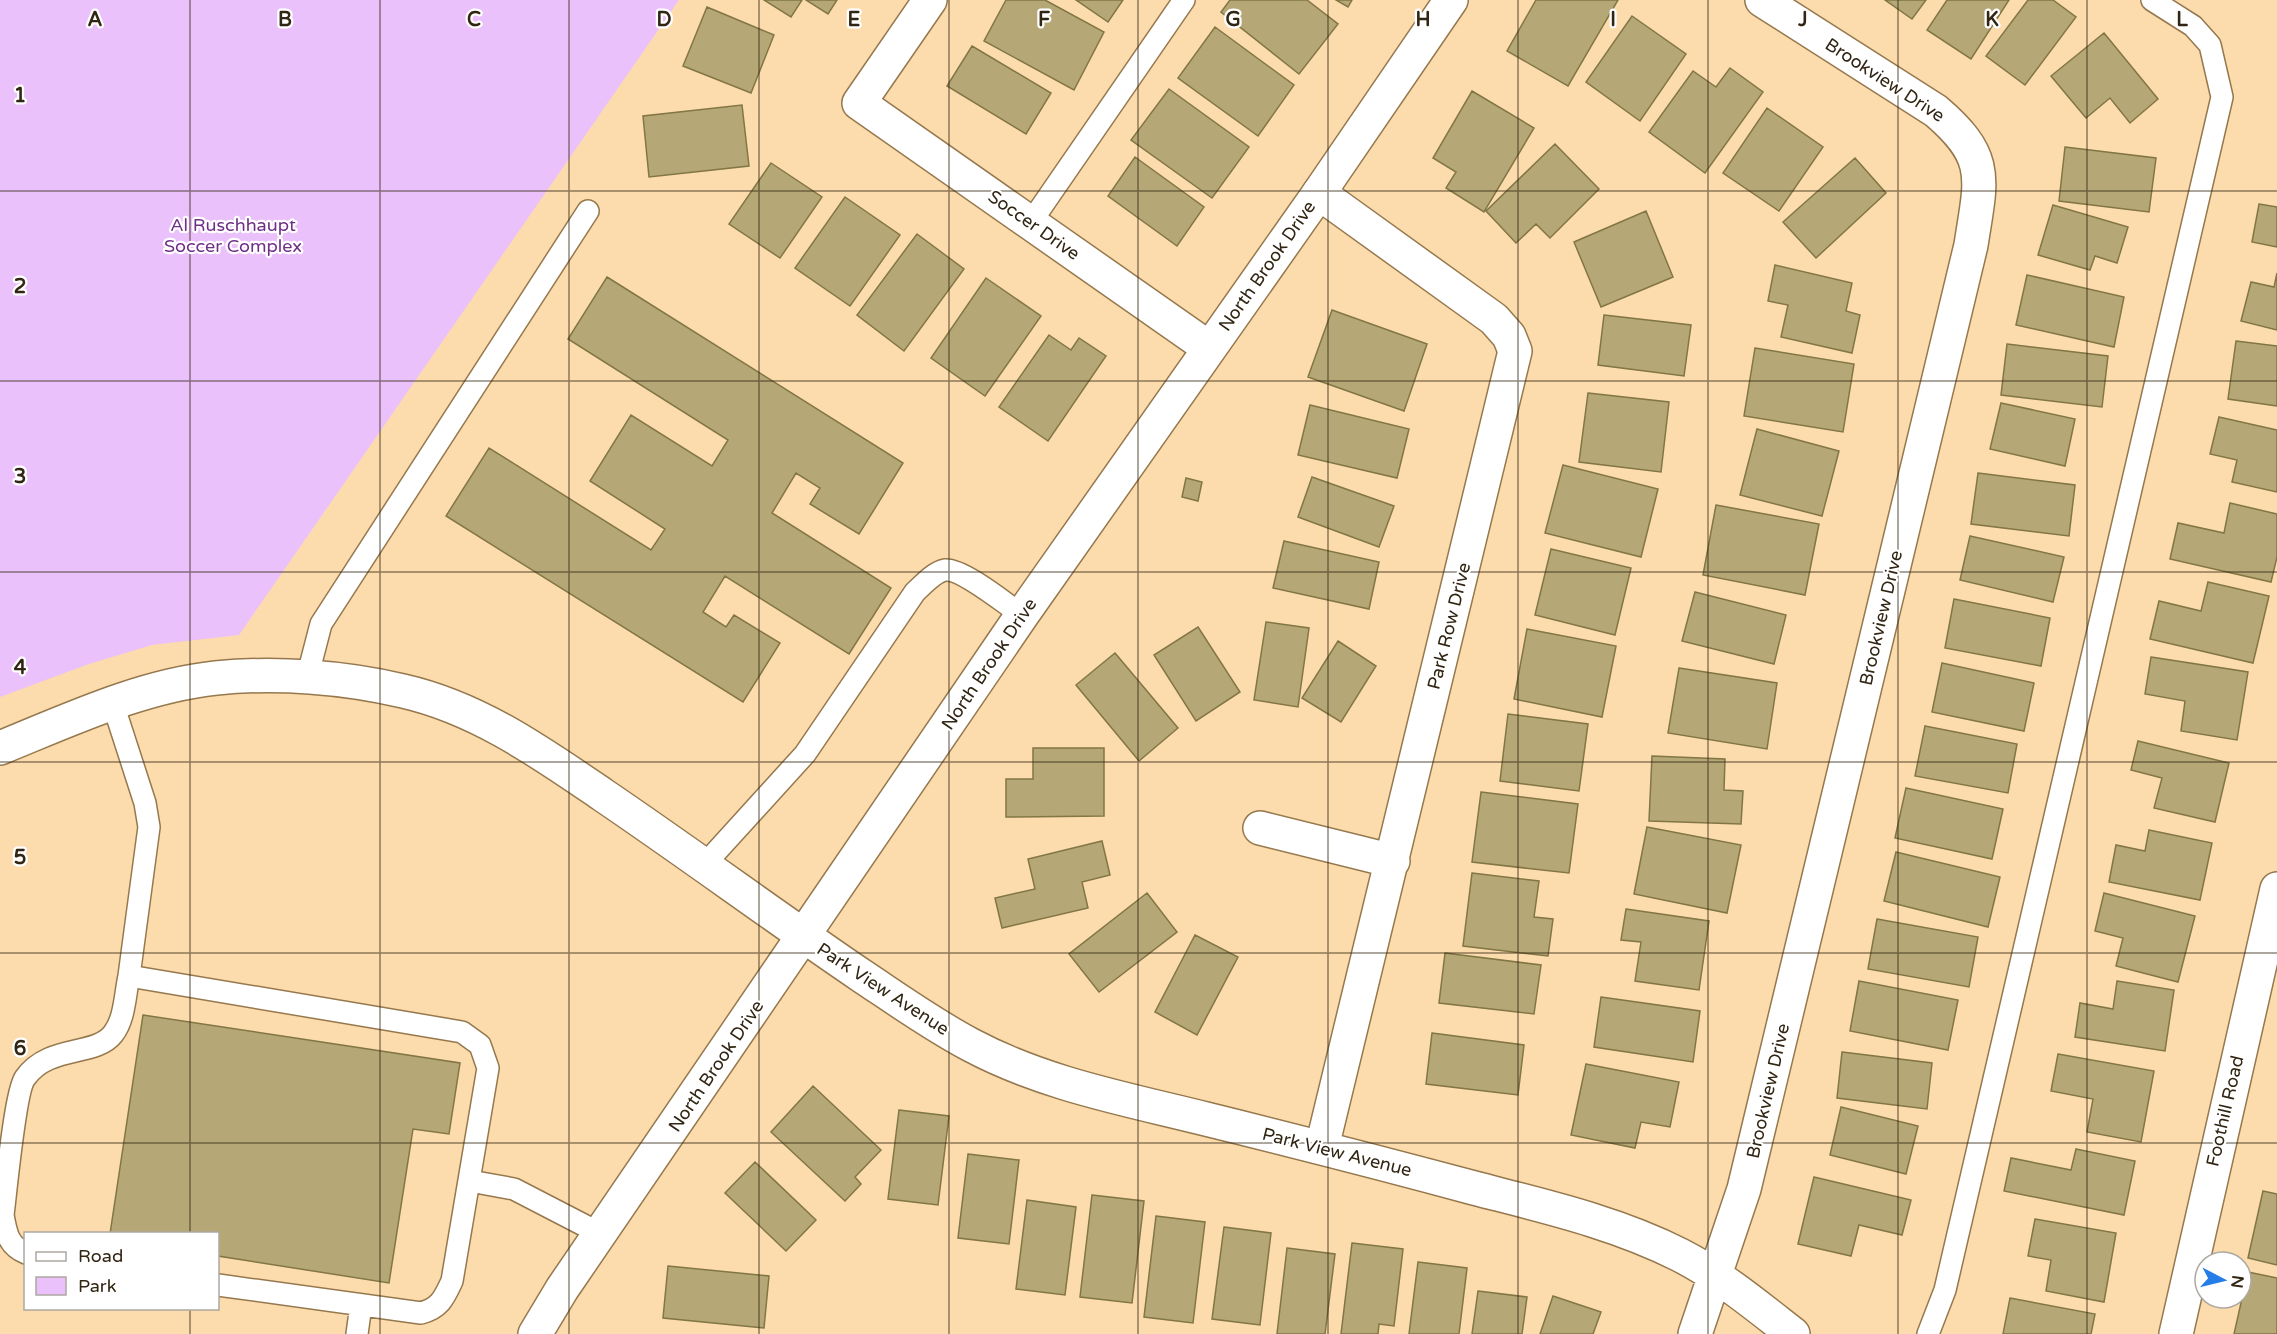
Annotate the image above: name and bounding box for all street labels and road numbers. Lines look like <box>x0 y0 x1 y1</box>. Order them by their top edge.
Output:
street label: Brookview Drive <box>1821 33 1949 127</box>
street label: Soccer Drive <box>984 185 1084 265</box>
street label: North Brook Drive <box>1214 197 1320 335</box>
street label: Brookview Drive <box>1855 548 1907 688</box>
street label: Park Row Drive <box>1423 560 1475 692</box>
street label: North Brook Drive <box>937 594 1041 734</box>
street label: Park View Avenue <box>813 938 953 1040</box>
street label: North Brook Drive <box>664 996 768 1136</box>
street label: Brookview Drive <box>1742 1021 1794 1161</box>
street label: Foothill Road <box>2202 1053 2248 1169</box>
street label: Park View Avenue <box>1260 1123 1414 1181</box>

